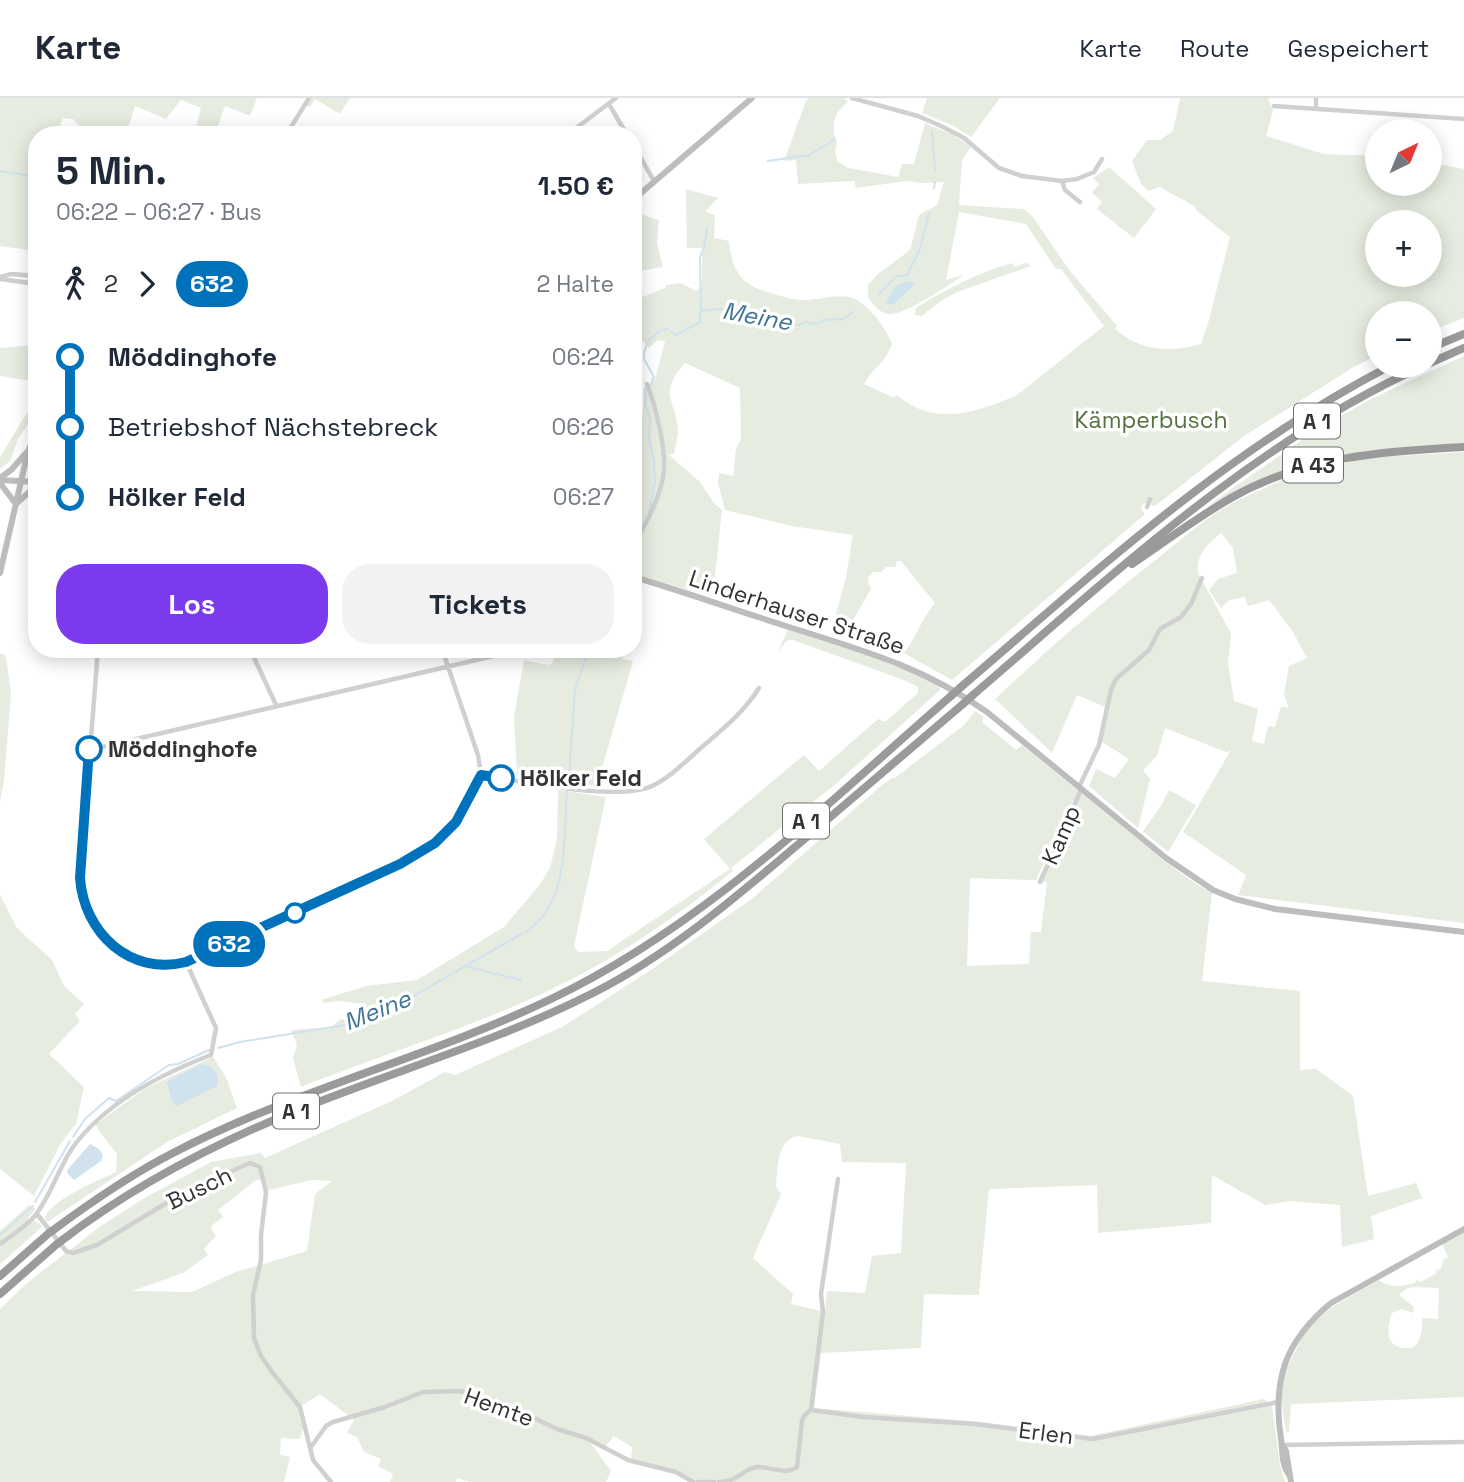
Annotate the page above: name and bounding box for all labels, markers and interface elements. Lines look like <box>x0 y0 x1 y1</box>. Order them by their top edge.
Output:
text: Karte <box>35 27 121 69</box>
text: Karte <box>1080 33 1142 64</box>
text: Route <box>1180 33 1249 64</box>
text: Gespeichert <box>1287 33 1429 64</box>
north arrow <box>1365 119 1442 196</box>
map controls <box>1365 119 1442 378</box>
text: 5 Min. <box>56 147 167 195</box>
text: 1.50 € <box>538 169 614 203</box>
text: 06:22 – 06:27 · Bus <box>56 197 262 227</box>
button: + <box>1365 210 1442 287</box>
icon: walk <box>56 265 94 303</box>
icon: forward <box>128 265 166 303</box>
text: 632 <box>190 268 234 299</box>
text: 2 <box>104 269 118 299</box>
text: 2 Halte <box>536 269 614 299</box>
water label: Meine <box>720 295 795 337</box>
button: − <box>1365 301 1442 378</box>
text: Möddinghofe <box>108 340 277 374</box>
text: 06:24 <box>552 342 614 372</box>
road number: A 1 <box>1294 404 1340 438</box>
park label: Kämperbusch <box>1075 405 1228 435</box>
text: Betriebshof Nächstebreck <box>108 410 438 444</box>
text: 06:26 <box>551 412 614 442</box>
road number: A 43 <box>1283 448 1343 482</box>
text: Hölker Feld <box>108 480 246 514</box>
text: 06:27 <box>553 482 614 512</box>
street label: Linderhauser Straße <box>685 563 909 661</box>
button: Los <box>56 564 328 644</box>
button: Tickets <box>342 564 614 644</box>
place label: Möddinghofe <box>108 734 257 764</box>
marker: Möddinghofe <box>76 736 102 762</box>
place label: Hölker Feld <box>520 763 642 793</box>
marker: Hölker Feld <box>488 765 514 791</box>
street label: Kamp <box>1035 801 1087 869</box>
road number: A 1 <box>783 804 829 838</box>
unlabelled marker <box>285 903 305 923</box>
line badge: 632 <box>189 921 269 967</box>
text: 632 <box>207 928 251 959</box>
water label: Meine <box>339 982 416 1037</box>
road number: A 1 <box>273 1094 319 1128</box>
street label: Busch <box>161 1159 237 1217</box>
street label: Hemte <box>460 1381 538 1433</box>
street label: Erlen <box>1017 1415 1075 1451</box>

